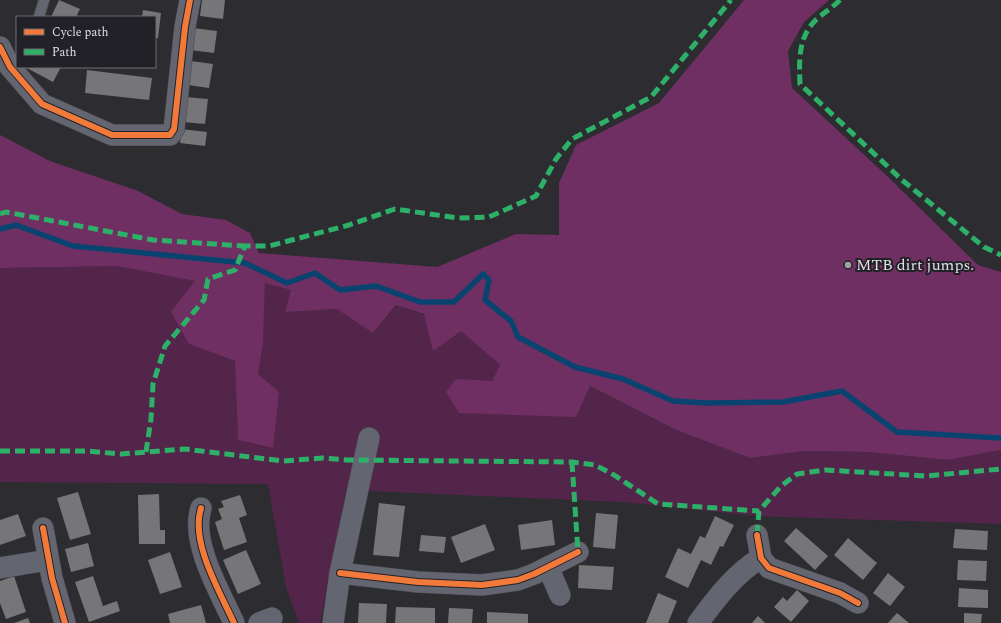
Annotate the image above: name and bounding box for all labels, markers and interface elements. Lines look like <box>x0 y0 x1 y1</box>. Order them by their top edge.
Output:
legend <box>16 16 156 68</box>
text: Cycle path <box>52 23 109 42</box>
text: Path <box>52 43 77 62</box>
place label: MTB dirt jumps. <box>856 253 974 277</box>
marker: MTB dirt jumps. <box>843 260 853 270</box>

